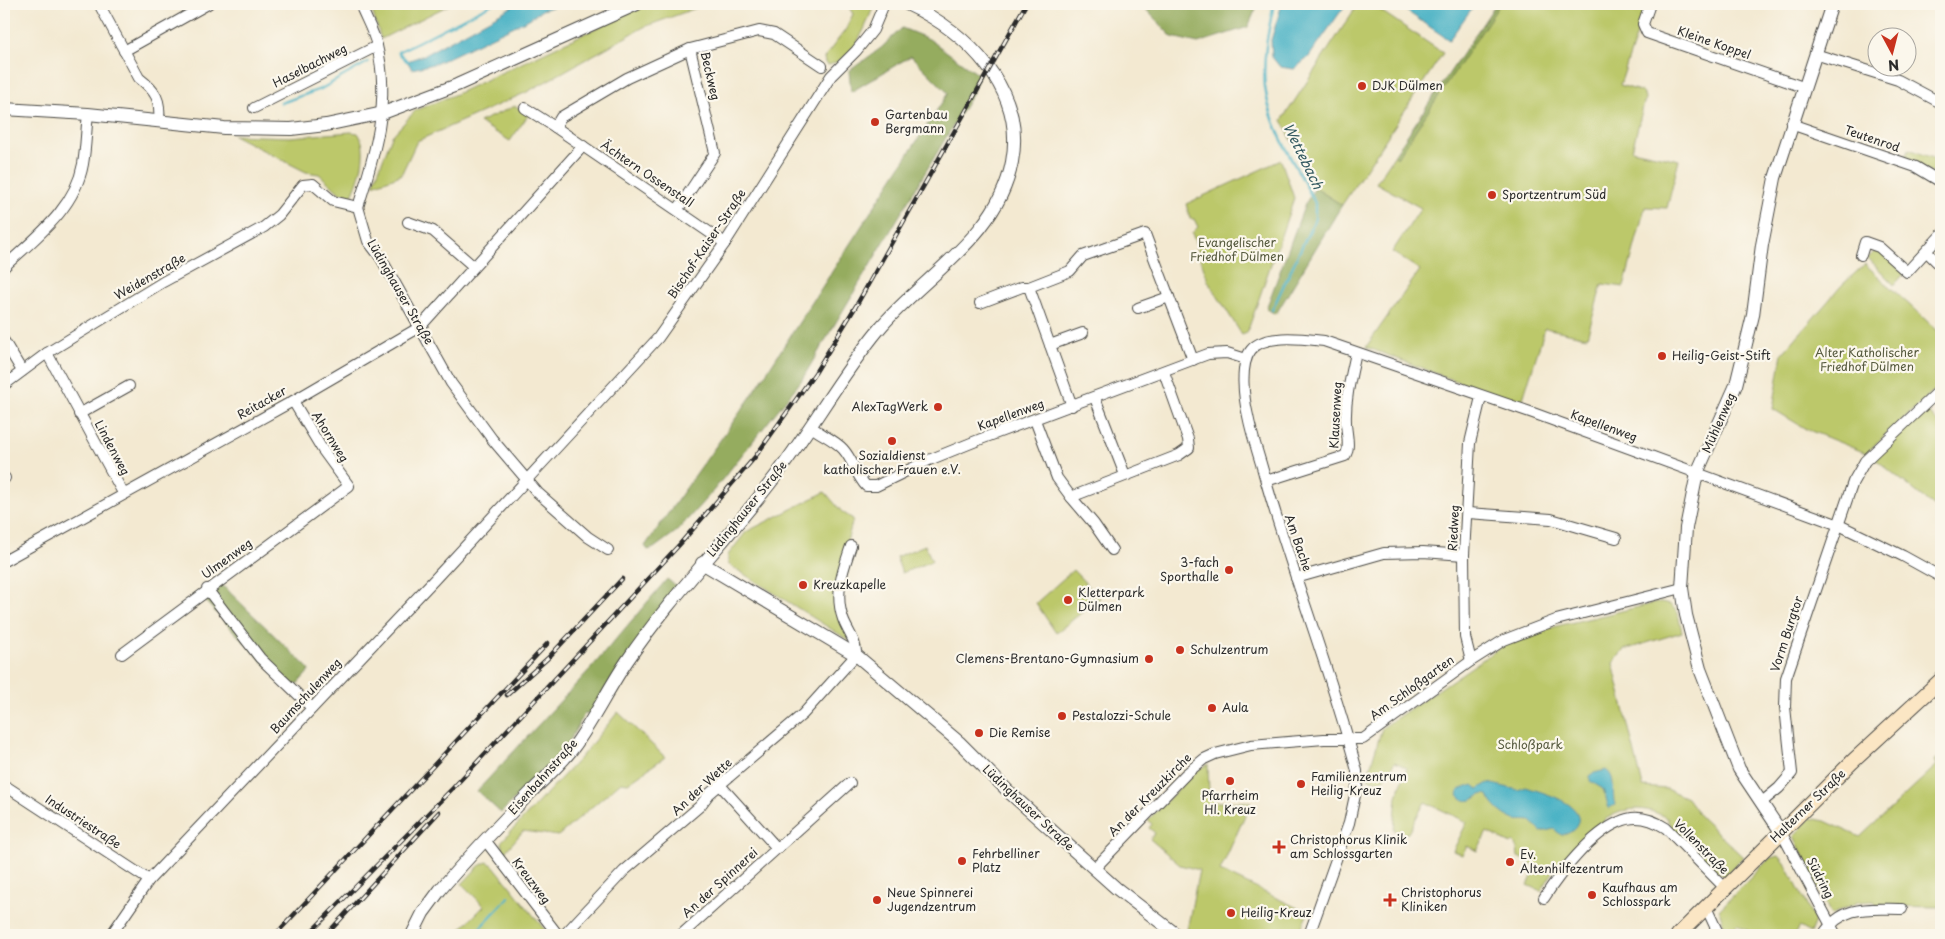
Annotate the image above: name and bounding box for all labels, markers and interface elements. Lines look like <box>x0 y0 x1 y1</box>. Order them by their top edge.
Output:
street label: Kleine Koppel <box>1675 21 1754 63</box>
north arrow <box>1868 28 1918 78</box>
street label: Haselbachweg <box>269 39 350 92</box>
street label: Beckweg <box>697 50 725 102</box>
text: N <box>1887 54 1900 76</box>
place label: DJK Dülmen <box>1372 76 1443 94</box>
marker: DJK Dülmen <box>1356 80 1368 92</box>
place label: Gartenbau Bergmann <box>885 105 948 137</box>
marker: Gartenbau Bergmann <box>869 116 881 128</box>
water label: Wettebach <box>1278 119 1329 193</box>
street label: Teutenrod <box>1842 120 1903 156</box>
street label: Ächtern Ossenstall <box>597 135 698 211</box>
street label: Bischof-Kaiser-Straße <box>663 185 750 302</box>
place label: Sportzentrum Süd <box>1502 185 1606 203</box>
marker: Sportzentrum Süd <box>1486 189 1498 201</box>
park label: Evangelischer Friedhof Dülmen <box>1190 233 1284 265</box>
street label: Lüdinghauser Straße <box>363 235 438 348</box>
street label: Weidenstraße <box>111 248 188 304</box>
park label: Alter Katholischer Friedhof Dülmen <box>1815 343 1919 375</box>
place label: Heilig-Geist-Stift <box>1672 346 1771 364</box>
marker: Heilig-Geist-Stift <box>1656 350 1668 362</box>
street label: Reitacker <box>233 381 290 423</box>
street label: Klausenweg <box>1324 381 1346 449</box>
street label: Mühlenweg <box>1697 390 1739 456</box>
street label: Kapellenweg <box>975 394 1047 434</box>
place label: AlexTagWerk <box>852 397 928 415</box>
marker: AlexTagWerk <box>932 401 944 413</box>
street label: Kapellenweg <box>1568 405 1640 445</box>
street label: Ahornweg <box>308 407 354 466</box>
street label: Lindenweg <box>91 417 135 478</box>
marker: Sozialdienst katholischer Frauen e.V. <box>886 435 898 447</box>
place label: Sozialdienst katholischer Frauen e.V. <box>823 446 961 478</box>
street label: Lüdinghauser Straße <box>702 456 791 560</box>
street label: Riedweg <box>1443 504 1463 552</box>
street label: Am Bache <box>1281 512 1317 574</box>
street label: Ulmenweg <box>197 534 256 583</box>
place label: 3-fach Sporthalle <box>1160 553 1219 585</box>
marker: 3-fach Sporthalle <box>1223 564 1235 576</box>
place label: Kreuzkapelle <box>813 575 886 593</box>
marker: Kreuzkapelle <box>797 579 809 591</box>
place label: Kletterpark Dülmen <box>1078 583 1145 615</box>
street label: Vorm Burgtor <box>1765 593 1807 674</box>
marker: Kletterpark Dülmen <box>1062 594 1074 606</box>
place label: Schulzentrum <box>1190 640 1269 658</box>
marker: Schulzentrum <box>1174 644 1186 656</box>
place label: Clemens-Brentano-Gymnasium <box>955 649 1139 667</box>
street label: Am Schloßgarten <box>1365 650 1457 724</box>
marker: Clemens-Brentano-Gymnasium <box>1143 653 1155 665</box>
street label: Baumschulenweg <box>265 654 345 737</box>
place label: Aula <box>1222 698 1249 716</box>
marker: Aula <box>1206 702 1218 714</box>
place label: Pestalozzi-Schule <box>1072 706 1172 724</box>
marker: Pestalozzi-Schule <box>1056 710 1068 722</box>
place label: Die Remise <box>989 723 1050 741</box>
marker: Die Remise <box>973 727 985 739</box>
street label: Eisenbahnstraße <box>503 734 581 818</box>
park label: Schloßpark <box>1497 735 1563 753</box>
street label: An der Kreuzkirche <box>1104 749 1195 840</box>
street label: An der Wette <box>667 753 736 819</box>
street label: Lüdinghauser Straße <box>979 760 1078 854</box>
street label: Halterner Straße <box>1765 764 1849 846</box>
place label: Familienzentrum Heilig-Kreuz <box>1311 767 1407 799</box>
marker: Pfarrheim Hl. Kreuz <box>1224 775 1236 787</box>
marker: Familienzentrum Heilig-Kreuz <box>1295 778 1307 790</box>
place label: Pfarrheim Hl. Kreuz <box>1201 786 1259 818</box>
street label: Industriestraße <box>42 790 125 853</box>
street label: Vollenstraße <box>1670 815 1733 878</box>
place label: Christophorus Klinik am Schlossgarten <box>1290 830 1407 862</box>
marker: Christophorus Klinik am Schlossgarten <box>1272 840 1286 854</box>
street label: An der Spinnerei <box>677 843 761 921</box>
place label: Fehrbelliner Platz <box>972 844 1040 876</box>
place label: Ev. Altenhilfezentrum <box>1520 845 1623 877</box>
street label: Kreuzweg <box>508 853 555 908</box>
street label: Südring <box>1803 854 1839 901</box>
marker: Fehrbelliner Platz <box>956 855 968 867</box>
marker: Ev. Altenhilfezentrum <box>1504 856 1516 868</box>
place label: Kaufhaus am Schlosspark <box>1602 878 1678 910</box>
place label: Neue Spinnerei Jugendzentrum <box>887 883 976 915</box>
place label: Christophorus Kliniken <box>1401 883 1482 915</box>
marker: Kaufhaus am Schlosspark <box>1586 889 1598 901</box>
marker: Christophorus Kliniken <box>1383 893 1397 907</box>
marker: Neue Spinnerei Jugendzentrum <box>871 894 883 906</box>
place label: Heilig-Kreuz <box>1241 903 1312 921</box>
marker: Heilig-Kreuz <box>1225 907 1237 919</box>

